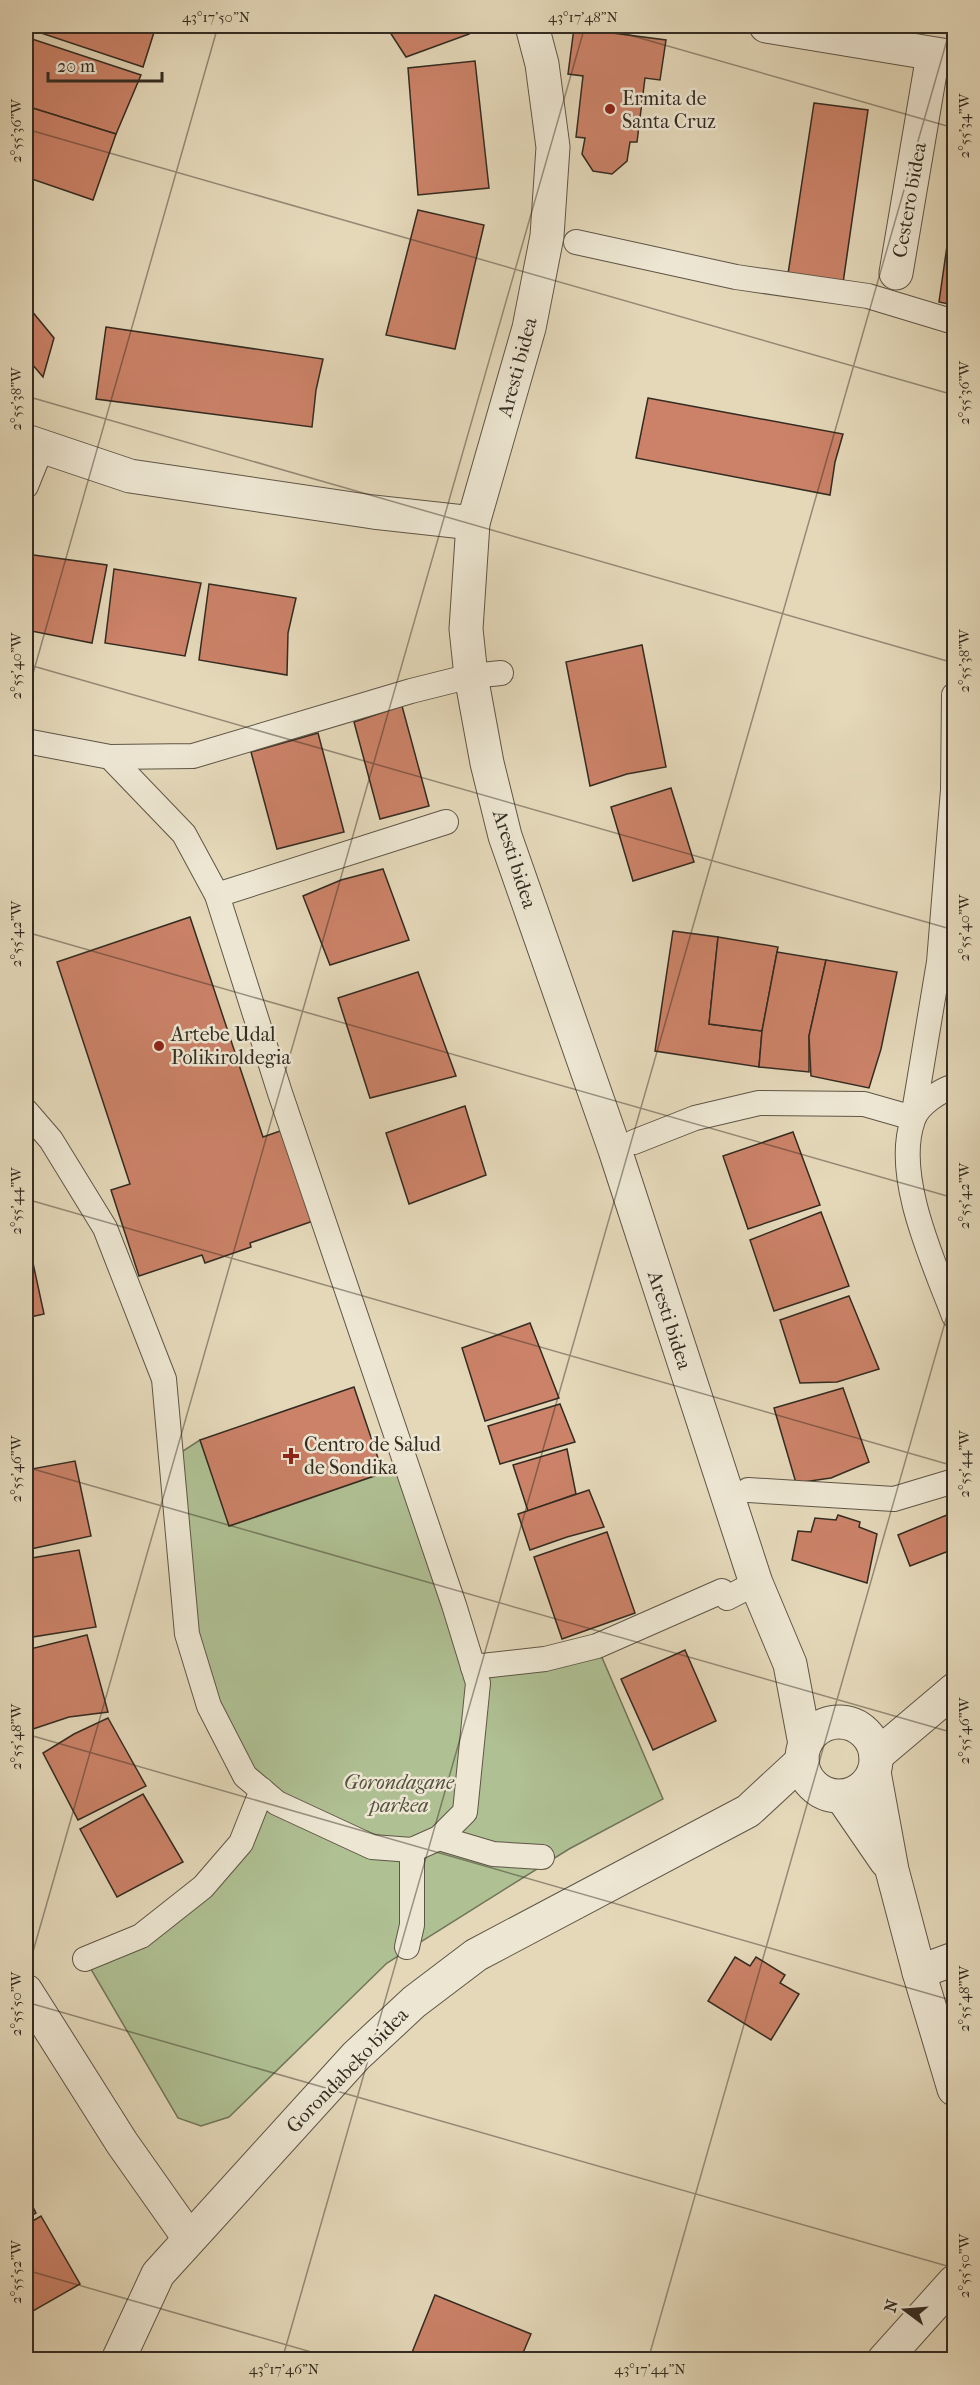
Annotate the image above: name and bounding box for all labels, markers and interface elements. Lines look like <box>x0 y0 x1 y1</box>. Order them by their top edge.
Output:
text: 43°17'50"N <box>182 8 251 26</box>
text: 43°17'48"N <box>548 8 619 26</box>
scale bar <box>48 45 162 83</box>
text: 20 m <box>57 56 95 77</box>
place label: Ermita de Santa Cruz <box>622 87 716 133</box>
text: 2°55'34"W <box>955 92 973 158</box>
text: 2°55'36"W <box>7 98 25 163</box>
marker: Ermita de Santa Cruz <box>603 102 617 116</box>
street label: Cestero bidea <box>888 140 931 260</box>
street label: Aresti bidea <box>493 314 542 420</box>
text: 2°55'36"W <box>955 360 973 425</box>
text: 2°55'38"W <box>7 366 25 431</box>
text: 2°55'38"W <box>955 628 973 693</box>
text: 2°55'40"W <box>7 631 25 699</box>
street label: Aresti bidea <box>487 806 541 912</box>
text: 2°55'40"W <box>955 893 973 961</box>
text: 2°55'42"W <box>7 900 25 967</box>
place label: Artebe Udal Polikiroldegia <box>170 1023 291 1069</box>
marker: Artebe Udal Polikiroldegia <box>152 1039 166 1053</box>
text: 2°55'42"W <box>955 1162 973 1229</box>
text: 2°55'44"W <box>7 1166 25 1235</box>
street label: Aresti bidea <box>642 1267 696 1373</box>
text: 2°55'44"W <box>955 1429 973 1498</box>
place label: Centro de Salud de Sondika <box>304 1433 442 1479</box>
text: 2°55'46"W <box>7 1434 25 1502</box>
marker: Centro de Salud de Sondika <box>282 1447 300 1465</box>
text: 2°55'46"W <box>955 1696 973 1764</box>
text: 2°55'48"W <box>7 1703 25 1770</box>
park label: Gorondagane parkea <box>344 1771 455 1817</box>
text: 2°55'48"W <box>955 1965 973 2032</box>
text: 2°55'50"W <box>7 1970 25 2036</box>
street label: Gorondabeko bidea <box>282 2002 413 2138</box>
text: 2°55'50"W <box>955 2232 973 2298</box>
text: 2°55'52"W <box>7 2239 25 2304</box>
north arrow <box>875 2280 935 2340</box>
text: N <box>880 2297 902 2314</box>
text: 43°17'46"N <box>249 2360 320 2378</box>
text: 43°17'44"N <box>614 2360 686 2378</box>

